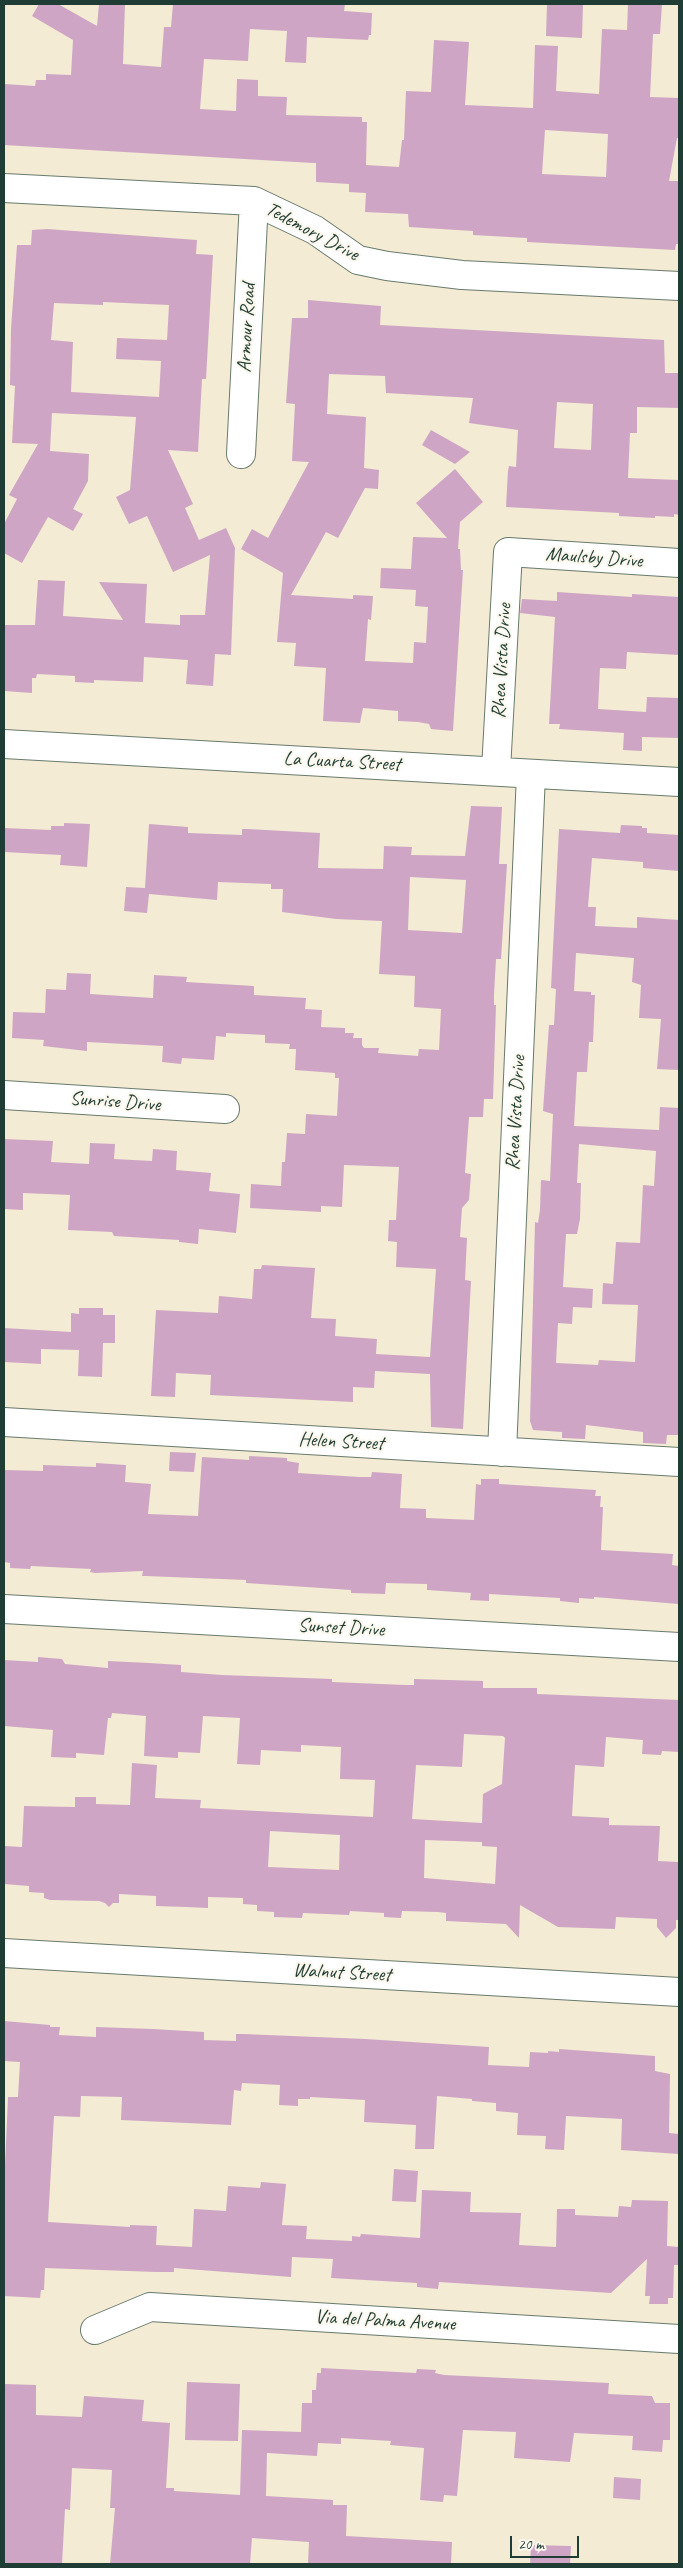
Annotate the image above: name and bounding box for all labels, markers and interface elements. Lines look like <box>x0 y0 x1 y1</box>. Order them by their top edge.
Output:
street label: Tedemory Drive <box>261 197 363 267</box>
street label: Armour Road <box>233 283 261 373</box>
street label: Maulsby Drive <box>545 543 643 573</box>
street label: Rhea Vista Drive <box>487 603 517 719</box>
street label: La Cuarta Street <box>283 747 401 777</box>
street label: Rhea Vista Drive <box>501 1055 531 1171</box>
street label: Sunrise Drive <box>69 1087 161 1117</box>
street label: Helen Street <box>298 1428 384 1456</box>
street label: Sunset Drive <box>297 1614 385 1642</box>
street label: Walnut Street <box>292 1958 392 1988</box>
street label: Via del Palma Avenue <box>314 2305 456 2337</box>
scale bar <box>513 2526 582 2558</box>
text: 20 m <box>518 2535 544 2554</box>

